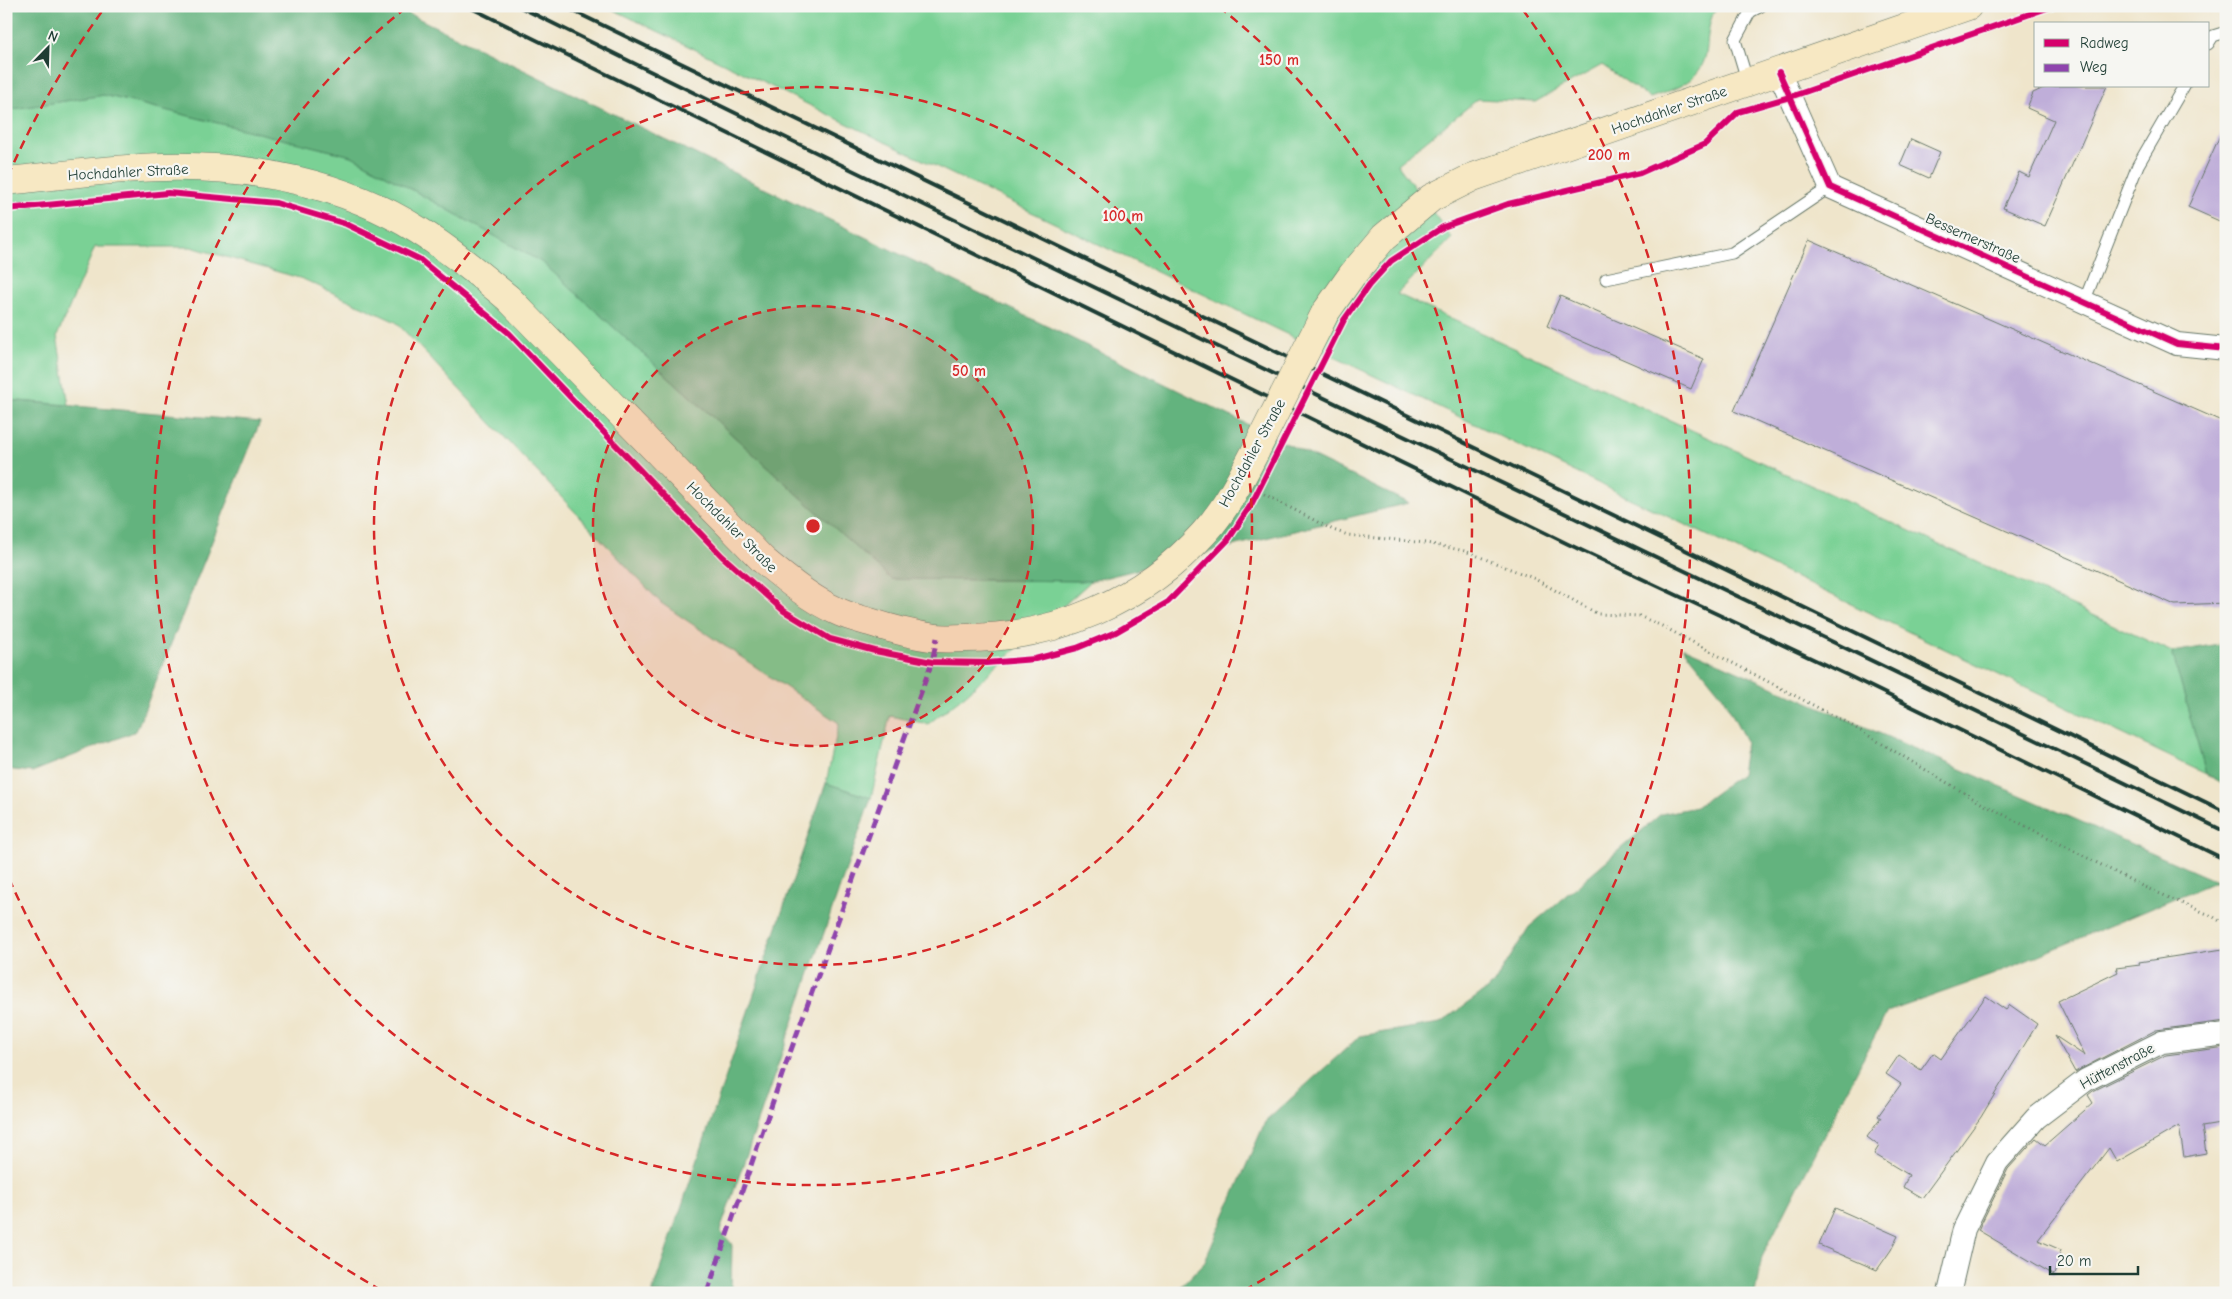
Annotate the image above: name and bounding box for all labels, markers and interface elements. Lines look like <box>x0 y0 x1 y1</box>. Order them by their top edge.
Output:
north arrow <box>22 22 72 72</box>
legend <box>2034 22 2210 88</box>
text: N <box>45 27 60 46</box>
text: Radweg <box>2080 34 2129 52</box>
text: 150 m <box>1259 51 1299 69</box>
text: Weg <box>2080 58 2107 76</box>
street label: Hochdahler Straße <box>1609 82 1730 138</box>
text: 200 m <box>1588 146 1630 164</box>
street label: Hochdahler Straße <box>67 160 189 184</box>
text: 100 m <box>1103 207 1143 225</box>
street label: Bessemerstraße <box>1923 209 2024 267</box>
text: 50 m <box>952 362 986 380</box>
street label: Hochdahler Straße <box>1215 395 1289 510</box>
street label: Hochdahler Straße <box>683 478 781 576</box>
centre of rings <box>804 517 822 535</box>
street label: Hüttenstraße <box>2077 1039 2158 1093</box>
scale bar <box>2050 1244 2137 1276</box>
text: 20 m <box>2057 1252 2091 1270</box>

